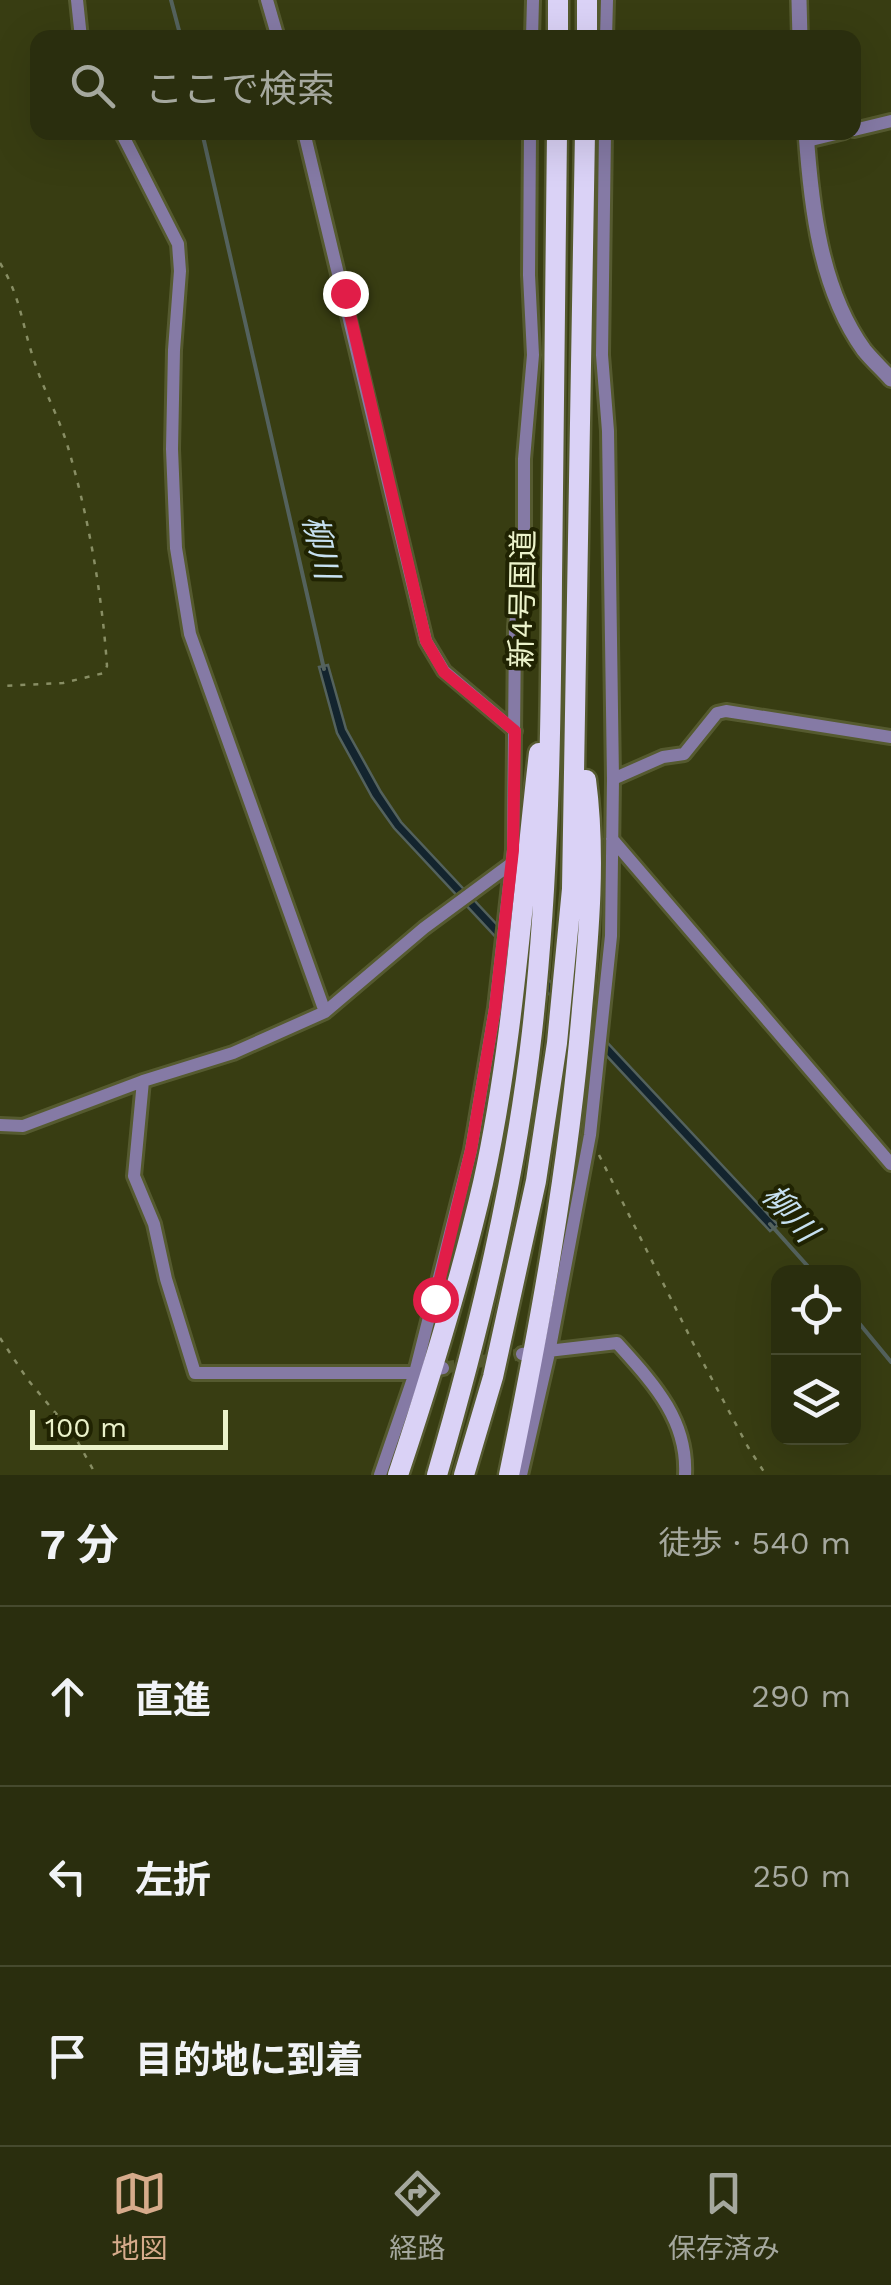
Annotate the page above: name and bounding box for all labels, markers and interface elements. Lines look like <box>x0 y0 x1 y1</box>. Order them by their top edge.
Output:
search box <box>30 30 861 140</box>
icon: search <box>65 58 120 113</box>
text: ここで検索 <box>145 67 335 111</box>
route end <box>323 271 369 317</box>
water label: 柳川 <box>295 512 347 585</box>
street label: 新4号国道 <box>503 530 541 668</box>
water label: 柳川 <box>754 1177 828 1252</box>
map controls <box>771 1265 861 1445</box>
button: locate <box>771 1265 861 1355</box>
route start <box>413 1277 459 1323</box>
button: layers <box>771 1355 861 1445</box>
scale bar <box>30 1405 228 1450</box>
text: 100 m <box>45 1411 127 1444</box>
text: 7 分 <box>40 1520 119 1569</box>
text: 徒歩 · 540 m <box>658 1524 851 1562</box>
icon: ahead <box>40 1669 95 1724</box>
text: 290 m <box>751 1677 851 1715</box>
text: 直進 <box>135 1678 211 1722</box>
icon: left <box>40 1849 95 1904</box>
text: 250 m <box>752 1857 851 1895</box>
text: 左折 <box>135 1858 211 1902</box>
icon: arrive <box>40 2029 95 2084</box>
text: 目的地に到着 <box>135 2038 363 2082</box>
tab: 地図 <box>111 2166 167 2266</box>
tab: 経路 <box>389 2166 446 2266</box>
tab: 保存済み <box>668 2166 780 2266</box>

